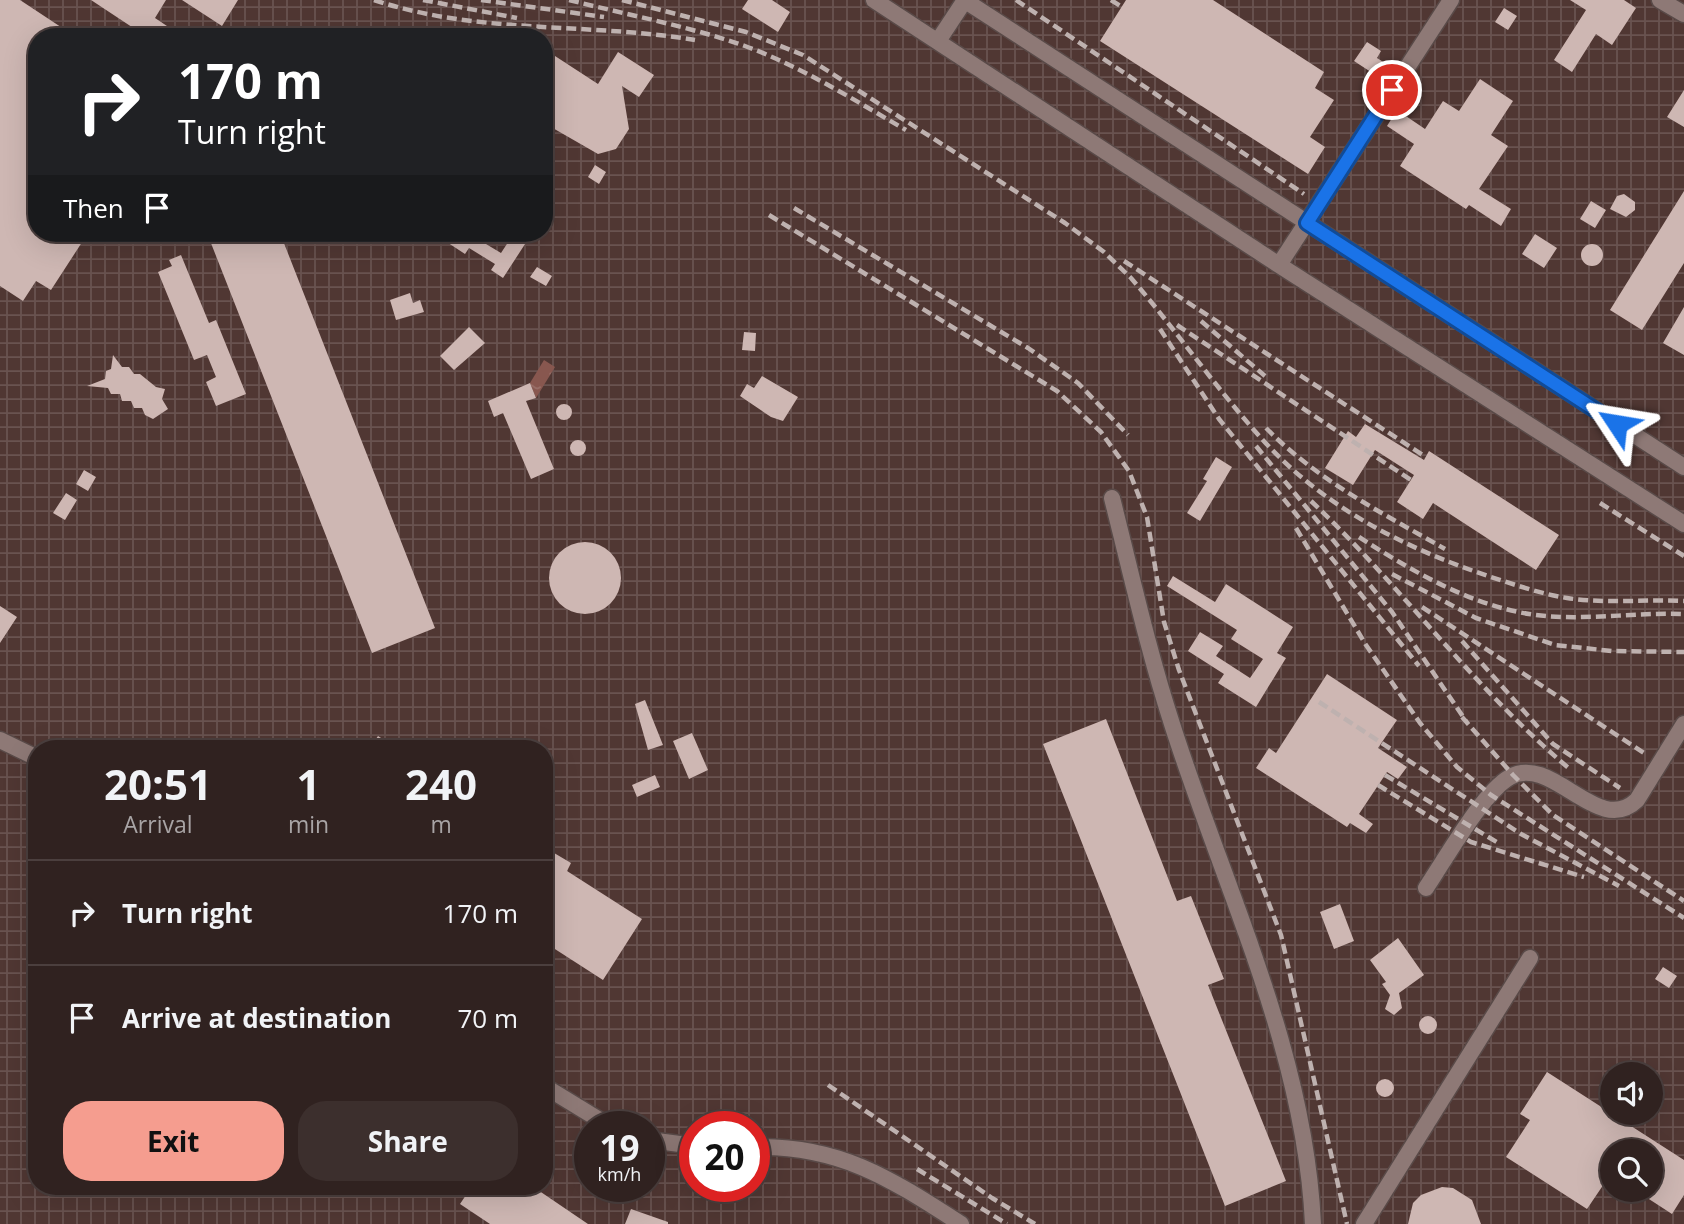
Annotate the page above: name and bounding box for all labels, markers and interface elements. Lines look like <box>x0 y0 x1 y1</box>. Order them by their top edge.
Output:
text: 170 m <box>178 47 323 113</box>
icon: right <box>63 56 154 147</box>
pin <box>1362 60 1422 120</box>
icon: arrive <box>1373 71 1411 109</box>
text: Turn right <box>178 110 326 153</box>
icon: arrive <box>138 189 176 227</box>
text: Then <box>63 190 124 226</box>
position arrow <box>1580 387 1654 461</box>
text: 20:51 <box>104 755 212 812</box>
text: 1 <box>296 755 321 812</box>
text: 240 <box>405 755 477 812</box>
text: Arrival <box>123 808 193 840</box>
text: min <box>288 808 329 840</box>
text: m <box>430 808 452 840</box>
icon: right <box>63 894 101 932</box>
text: Turn right <box>122 895 253 931</box>
text: 170 m <box>443 895 518 931</box>
icon: arrive <box>63 999 101 1037</box>
text: Arrive at destination <box>122 1000 391 1036</box>
text: 70 m <box>457 1000 518 1036</box>
map controls <box>1600 1062 1663 1202</box>
button: sound <box>1600 1062 1663 1125</box>
button: Exit <box>63 1101 284 1181</box>
button: Share <box>298 1101 518 1181</box>
speed limit sign: 20 <box>679 1111 770 1202</box>
text: 19 <box>599 1124 640 1171</box>
button: search <box>1600 1139 1663 1202</box>
text: km/h <box>598 1162 641 1186</box>

